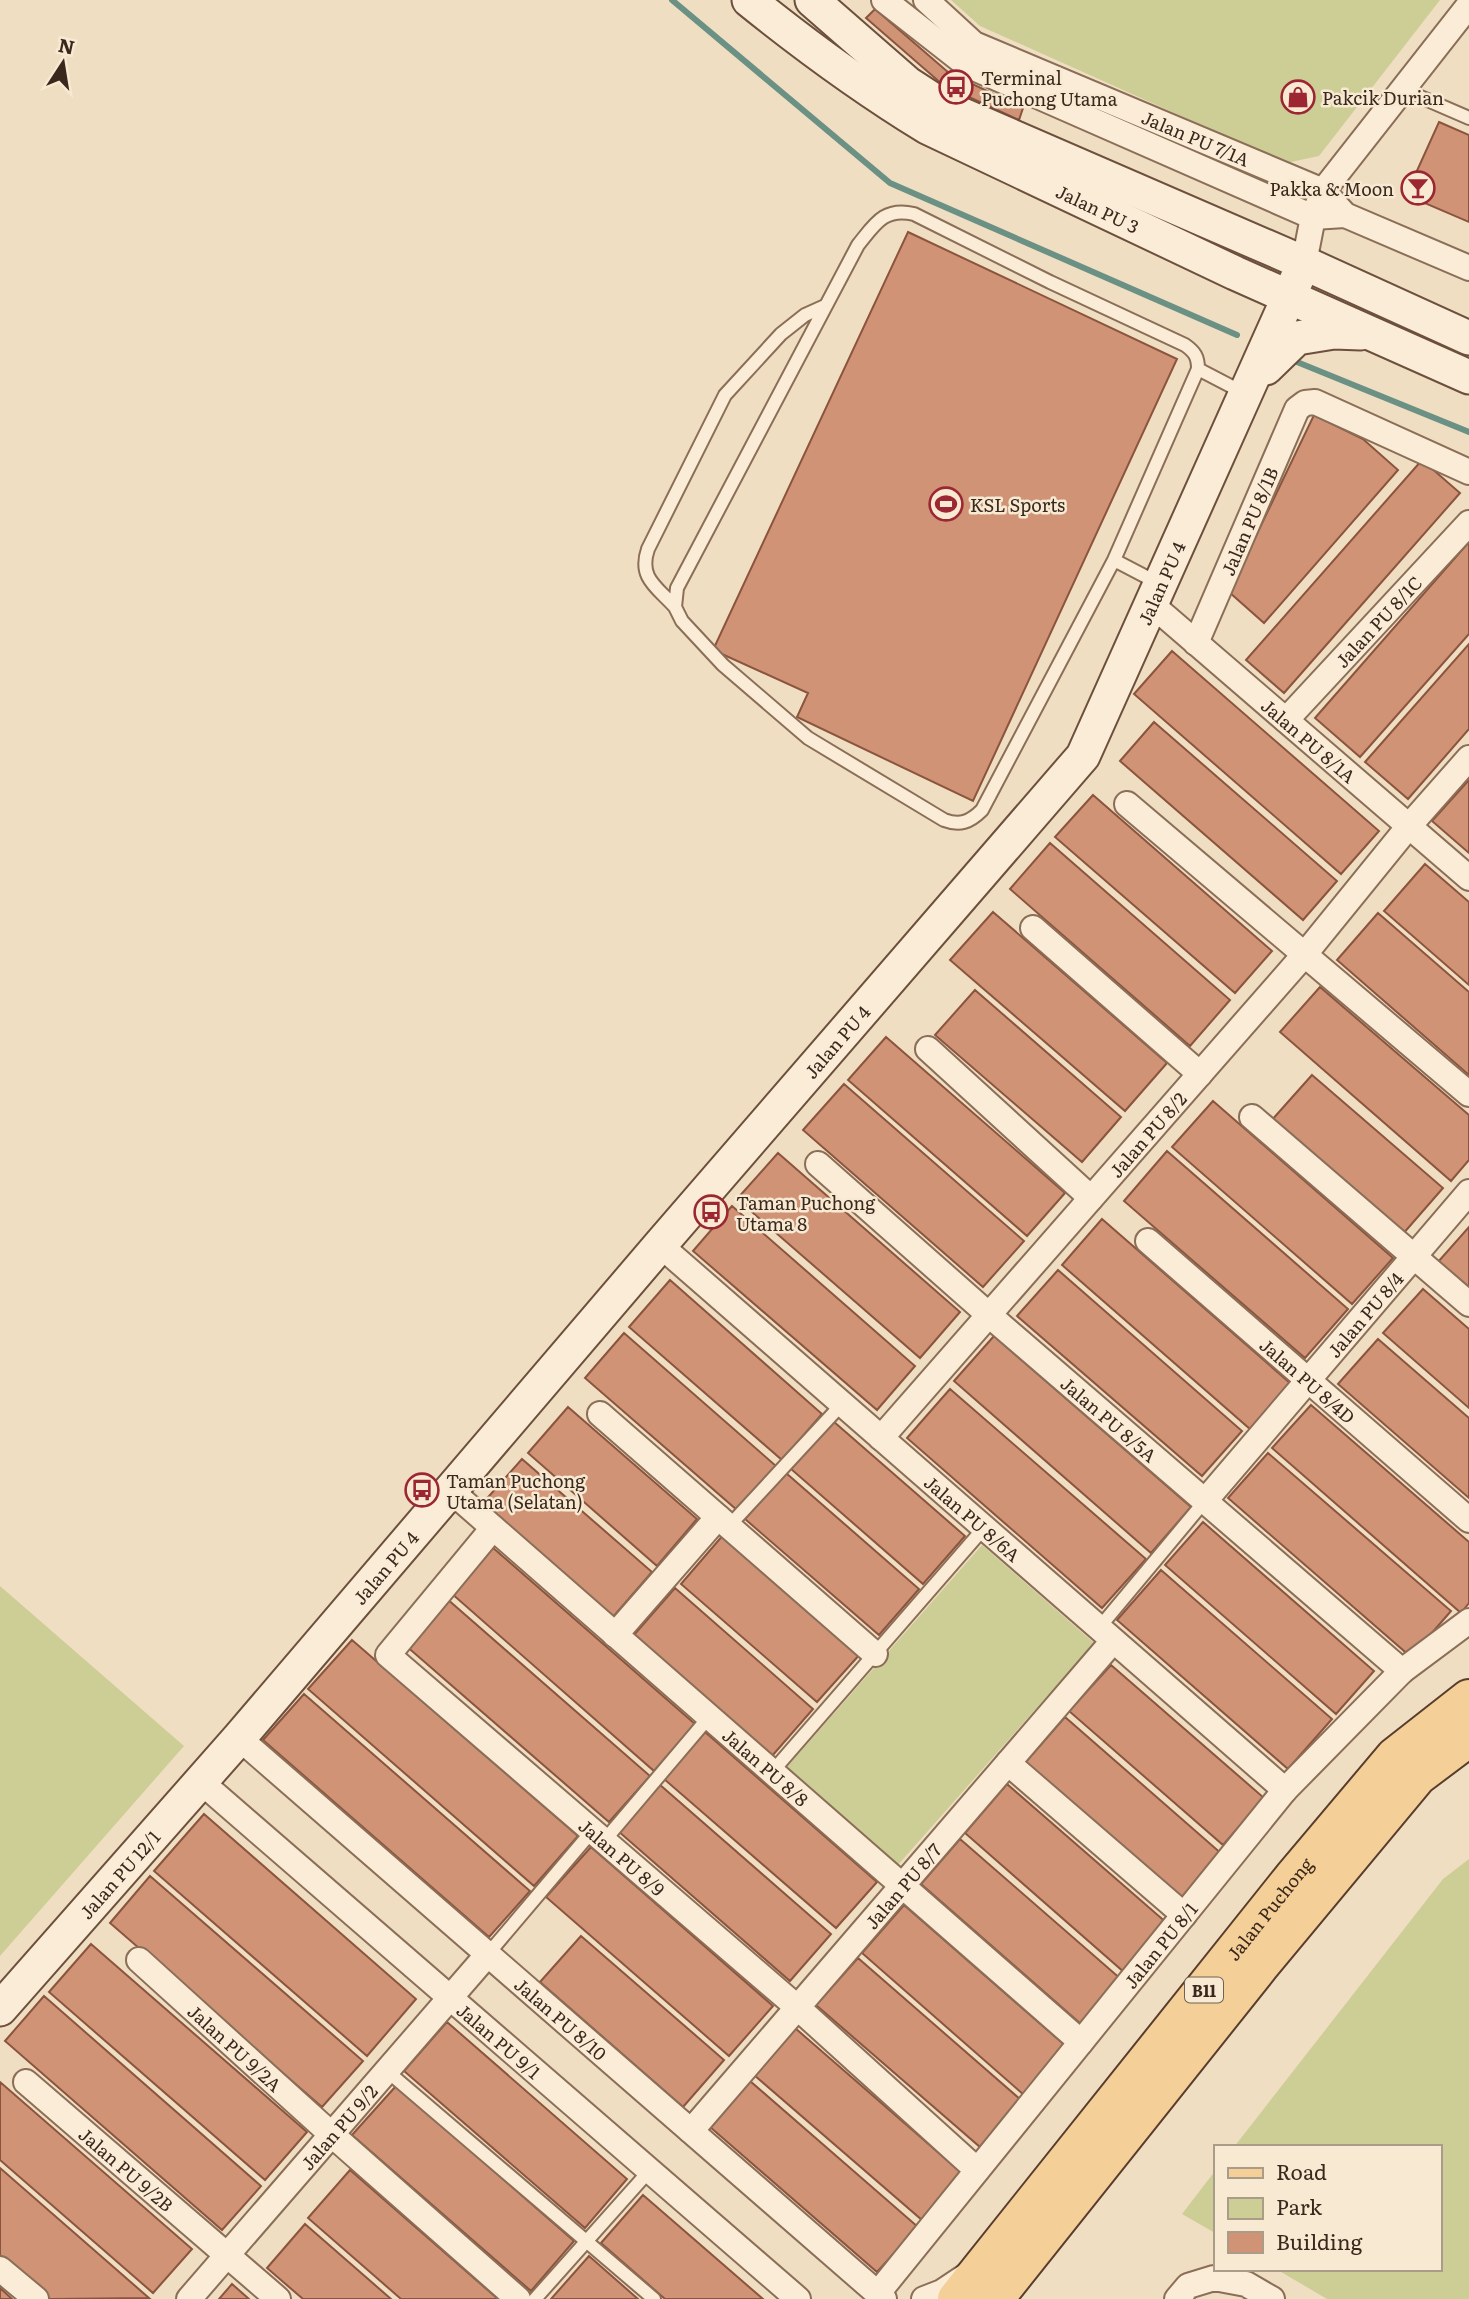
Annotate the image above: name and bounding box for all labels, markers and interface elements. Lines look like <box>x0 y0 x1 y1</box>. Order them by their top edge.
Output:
north arrow <box>28 28 98 98</box>
text: N <box>56 30 78 61</box>
place label: Terminal Puchong Utama <box>981 64 1118 112</box>
bus stop icon: Terminal Puchong Utama <box>937 68 975 106</box>
shop icon: Pakcik Durian <box>1279 78 1317 116</box>
place label: Pakcik Durian <box>1322 84 1444 111</box>
street label: Jalan PU 7/1A <box>1138 103 1254 172</box>
bar icon: Pakka & Moon <box>1399 169 1437 207</box>
place label: Pakka & Moon <box>1270 175 1394 202</box>
street label: Jalan PU 3 <box>1052 177 1144 239</box>
street label: Jalan PU 8/1B <box>1213 462 1284 579</box>
sports icon: KSL Sports <box>927 485 965 523</box>
place label: KSL Sports <box>970 491 1065 518</box>
street label: Jalan PU 4 <box>1130 537 1191 629</box>
street label: Jalan PU 8/1C <box>1328 569 1427 673</box>
street label: Jalan PU 8/1A <box>1256 692 1362 789</box>
street label: Jalan PU 4 <box>797 999 876 1084</box>
street label: Jalan PU 8/2 <box>1102 1085 1192 1183</box>
place label: Taman Puchong Utama 8 <box>736 1189 876 1237</box>
bus stop icon: Taman Puchong Utama 8 <box>692 1193 730 1231</box>
street label: Jalan PU 8/4 <box>1320 1266 1409 1363</box>
street label: Jalan PU 8/4D <box>1254 1331 1362 1429</box>
street label: Jalan PU 8/5A <box>1055 1370 1163 1468</box>
place label: Taman Puchong Utama (Selatan) <box>446 1467 586 1515</box>
street label: Jalan PU 8/6A <box>919 1468 1027 1567</box>
bus stop icon: Taman Puchong Utama (Selatan) <box>403 1471 441 1509</box>
street label: Jalan PU 4 <box>346 1524 424 1610</box>
street label: Jalan PU 8/8 <box>717 1721 815 1812</box>
street label: Jalan PU 8/9 <box>573 1812 671 1902</box>
street label: Jalan PU 12/1 <box>72 1824 166 1924</box>
street label: Jalan PU 8/7 <box>858 1837 947 1934</box>
street label: Jalan Puchong <box>1219 1850 1319 1966</box>
street label: Jalan PU 8/1 <box>1117 1896 1203 1994</box>
street label: Jalan PU 8/10 <box>509 1970 613 2066</box>
road number: B11 <box>1185 1978 1223 2002</box>
street label: Jalan PU 9/1 <box>451 1996 547 2084</box>
street label: Jalan PU 9/2A <box>182 1997 288 2097</box>
street label: Jalan PU 9/2 <box>294 2078 383 2175</box>
street label: Jalan PU 9/2B <box>74 2120 180 2217</box>
legend <box>1214 2145 1441 2271</box>
text: Road <box>1276 2155 1327 2186</box>
text: Park <box>1276 2190 1322 2221</box>
text: Building <box>1276 2225 1363 2256</box>

